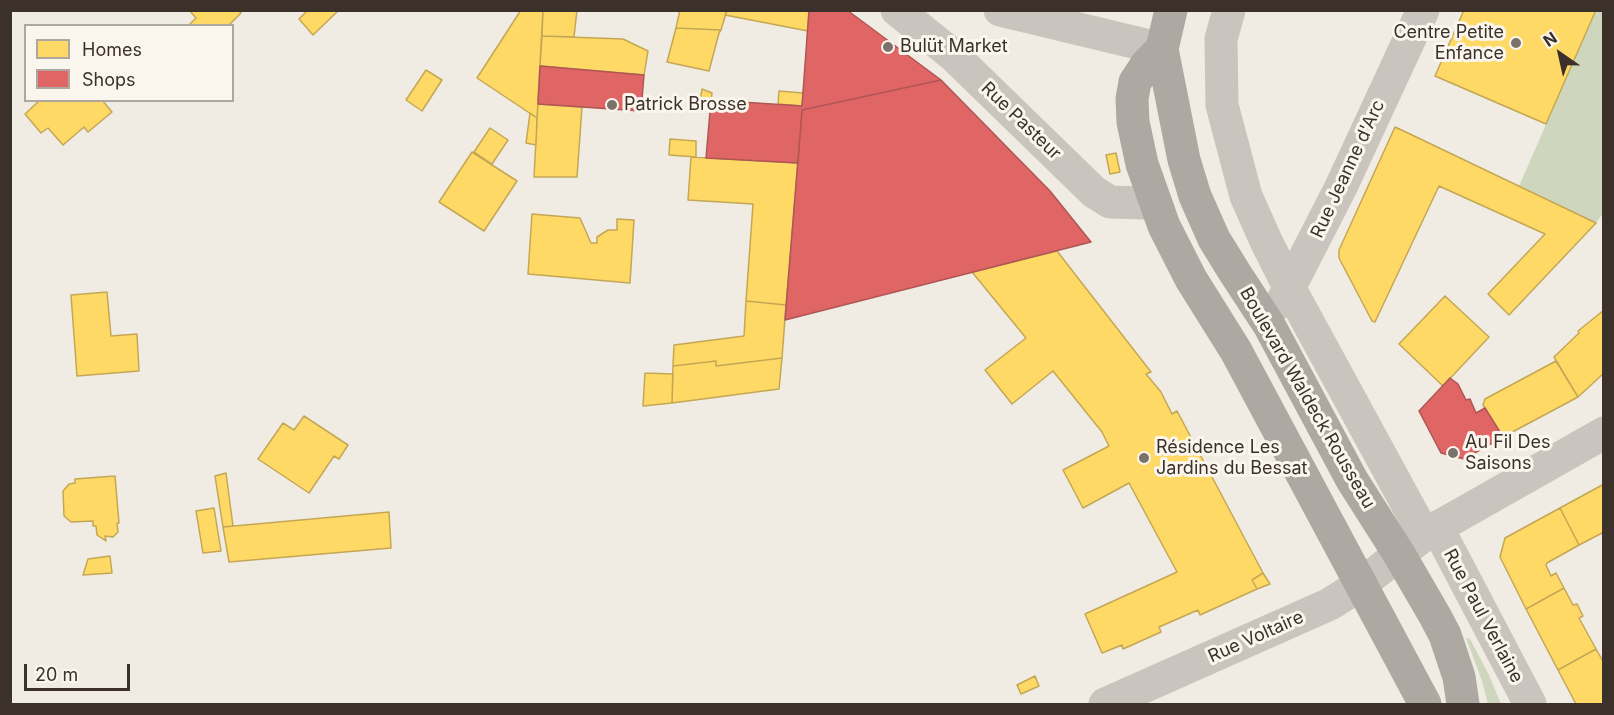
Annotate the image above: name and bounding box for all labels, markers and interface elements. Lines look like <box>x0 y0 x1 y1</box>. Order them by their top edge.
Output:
place label: Centre Petite Enfance <box>1393 22 1504 64</box>
legend <box>24 24 234 102</box>
north arrow <box>1530 24 1590 84</box>
text: N <box>1539 27 1561 51</box>
place label: Bulüt Market <box>900 36 1008 58</box>
marker: Centre Petite Enfance <box>1509 36 1523 50</box>
text: Homes <box>82 39 142 60</box>
marker: Bulüt Market <box>881 40 895 54</box>
text: Shops <box>82 69 136 90</box>
street label: Rue Pasteur <box>977 78 1065 164</box>
place label: Patrick Brosse <box>624 94 747 116</box>
street label: Rue Jeanne d'Arc <box>1307 97 1389 241</box>
marker: Patrick Brosse <box>605 98 619 112</box>
street label: Boulevard Waldeck Rousseau <box>1235 284 1379 512</box>
place label: Au Fil Des Saisons <box>1465 432 1551 474</box>
place label: Résidence Les Jardins du Bessat <box>1156 437 1307 480</box>
marker: Au Fil Des Saisons <box>1446 446 1460 460</box>
marker: Résidence Les Jardins du Bessat <box>1137 451 1151 465</box>
street label: Rue Paul Verlaine <box>1439 545 1527 687</box>
street label: Rue Voltaire <box>1205 606 1307 668</box>
scale bar <box>27 652 134 690</box>
text: 20 m <box>35 664 78 685</box>

